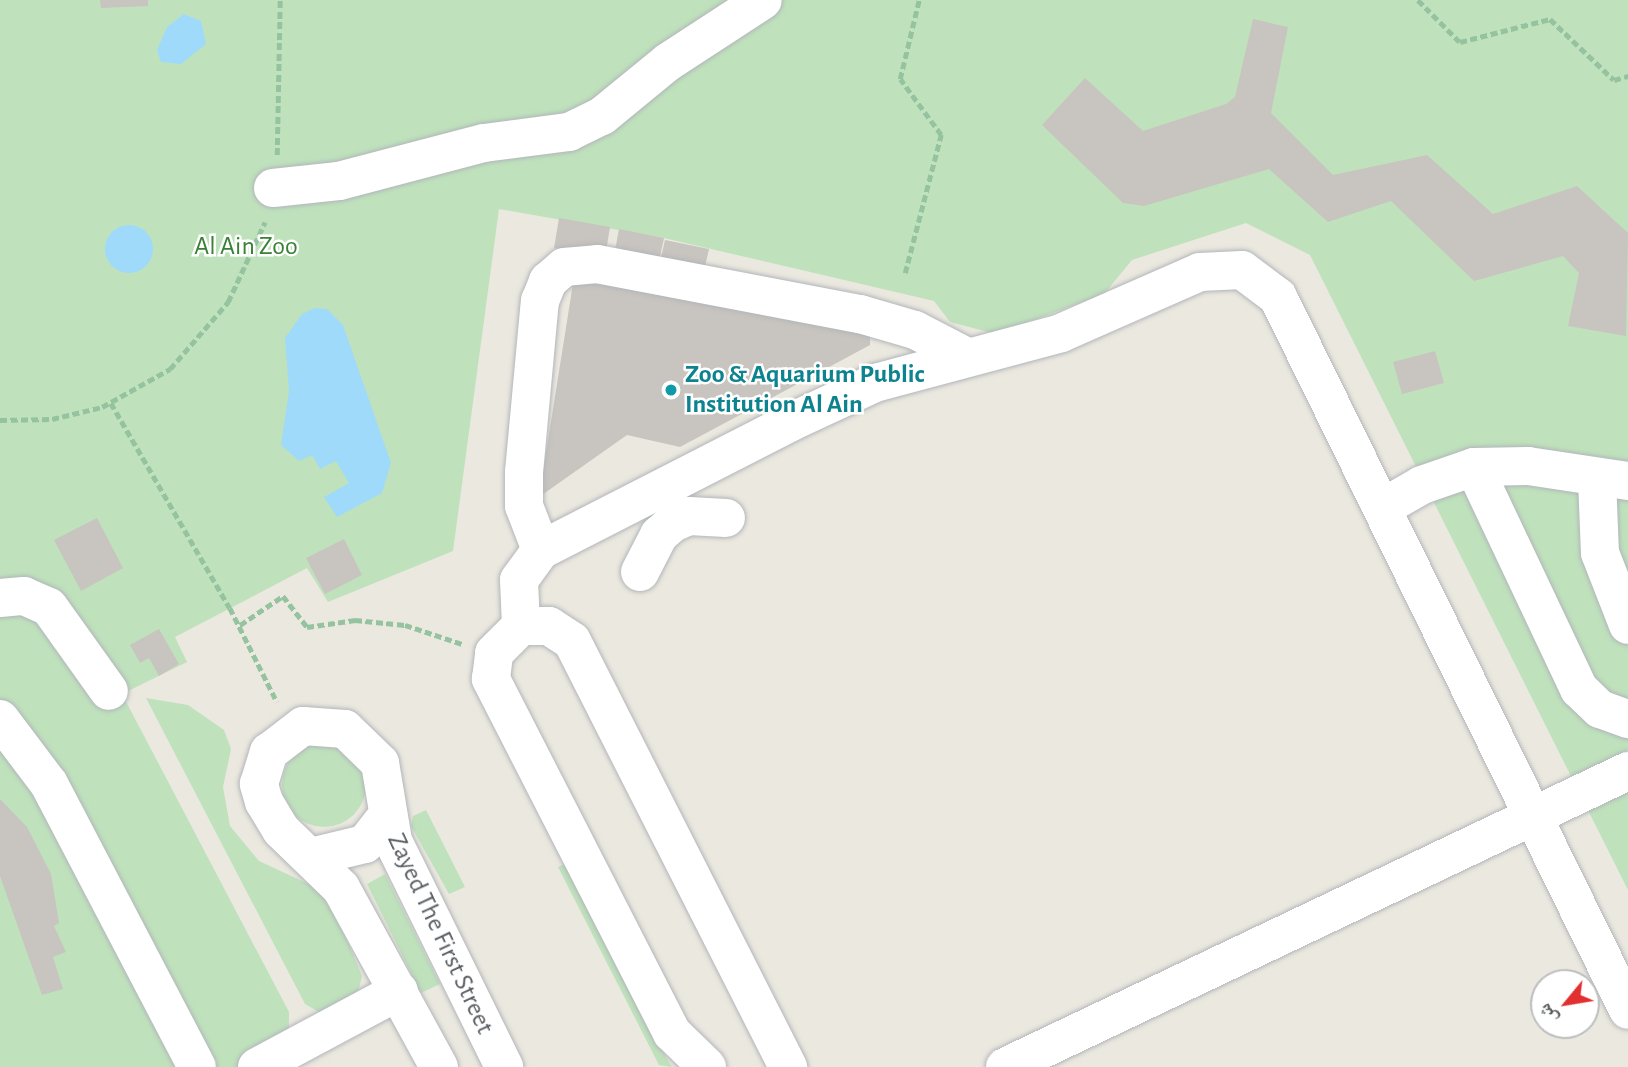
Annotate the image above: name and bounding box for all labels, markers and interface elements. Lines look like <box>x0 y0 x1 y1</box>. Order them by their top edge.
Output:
park label: Al Ain Zoo <box>194 231 298 263</box>
place label: Zoo & Aquarium Public Institution Al Ain <box>685 359 925 420</box>
marker: Zoo & Aquarium Public Institution Al Ain <box>663 382 679 398</box>
street label: Zayed The First Street <box>380 829 500 1039</box>
north arrow <box>1530 969 1600 1039</box>
text: ش <box>1535 1000 1561 1027</box>

